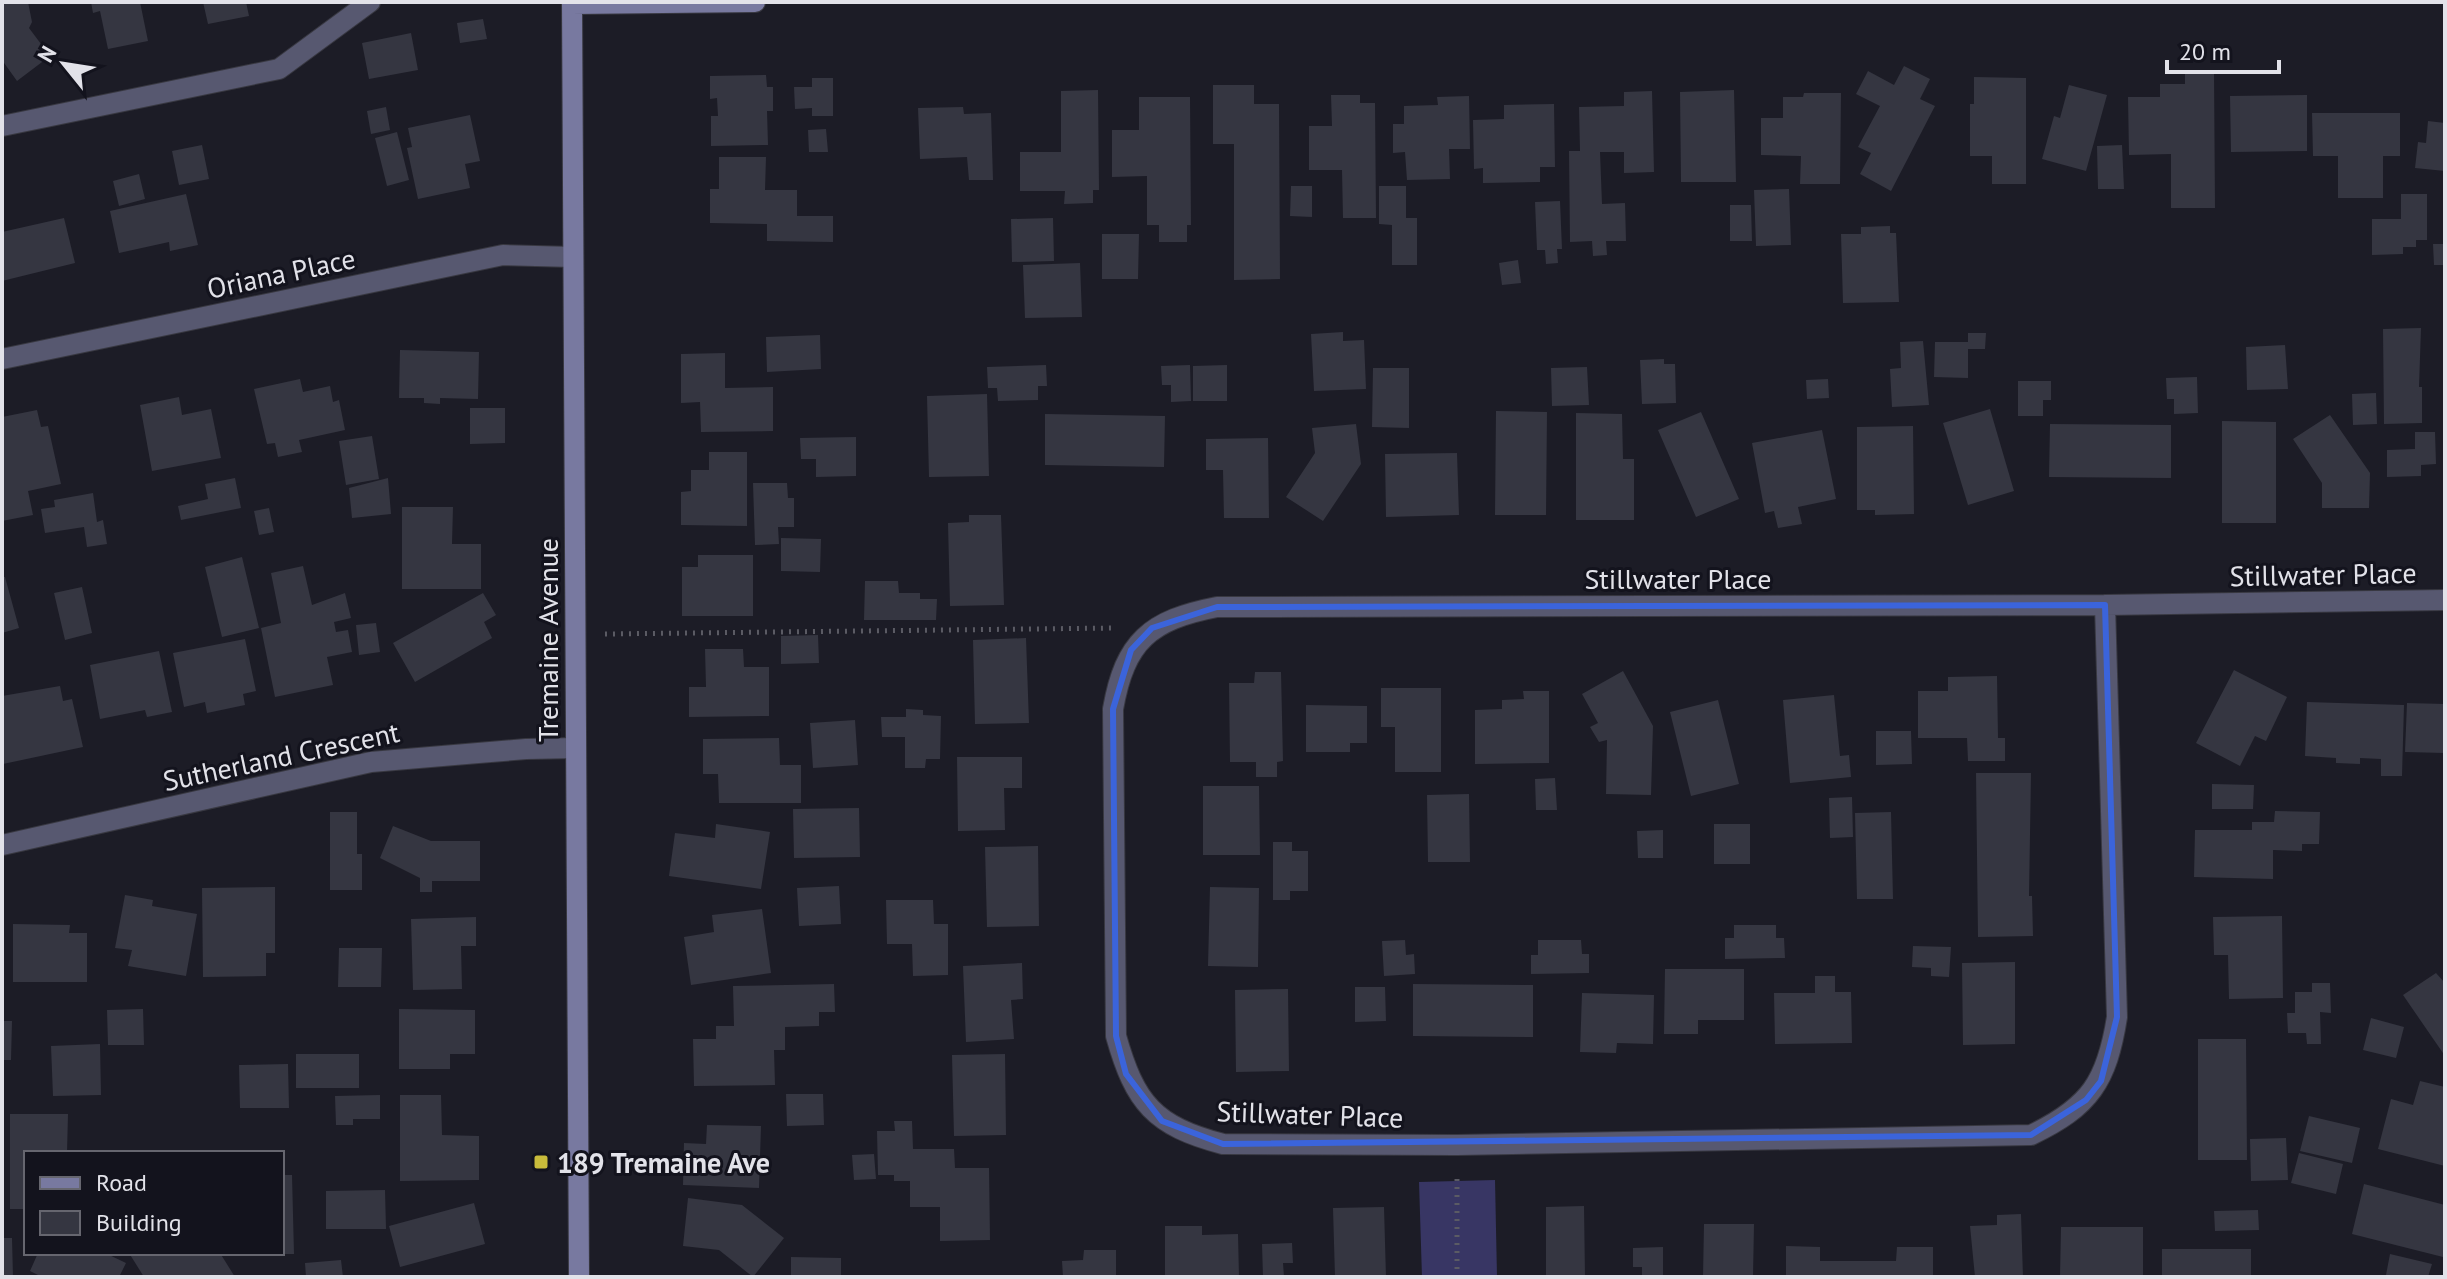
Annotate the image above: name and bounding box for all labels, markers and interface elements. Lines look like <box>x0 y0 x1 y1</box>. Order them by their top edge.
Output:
north arrow <box>24 24 104 104</box>
scale bar <box>2167 24 2279 74</box>
text: 20 m <box>2179 36 2231 67</box>
text: N <box>31 41 62 67</box>
street label: Oriana Place <box>203 239 359 307</box>
street label: Tremaine Avenue <box>529 538 566 742</box>
street label: Stillwater Place <box>2229 554 2417 594</box>
street label: Stillwater Place <box>1584 560 1772 597</box>
street label: Sutherland Crescent <box>160 713 403 799</box>
street label: Stillwater Place <box>1216 1092 1404 1136</box>
place label: 189 Tremaine Ave <box>557 1144 770 1181</box>
legend <box>24 1151 284 1255</box>
marker: 189 Tremaine Ave <box>532 1153 550 1171</box>
text: Road <box>96 1167 147 1198</box>
text: Building <box>96 1207 182 1238</box>

